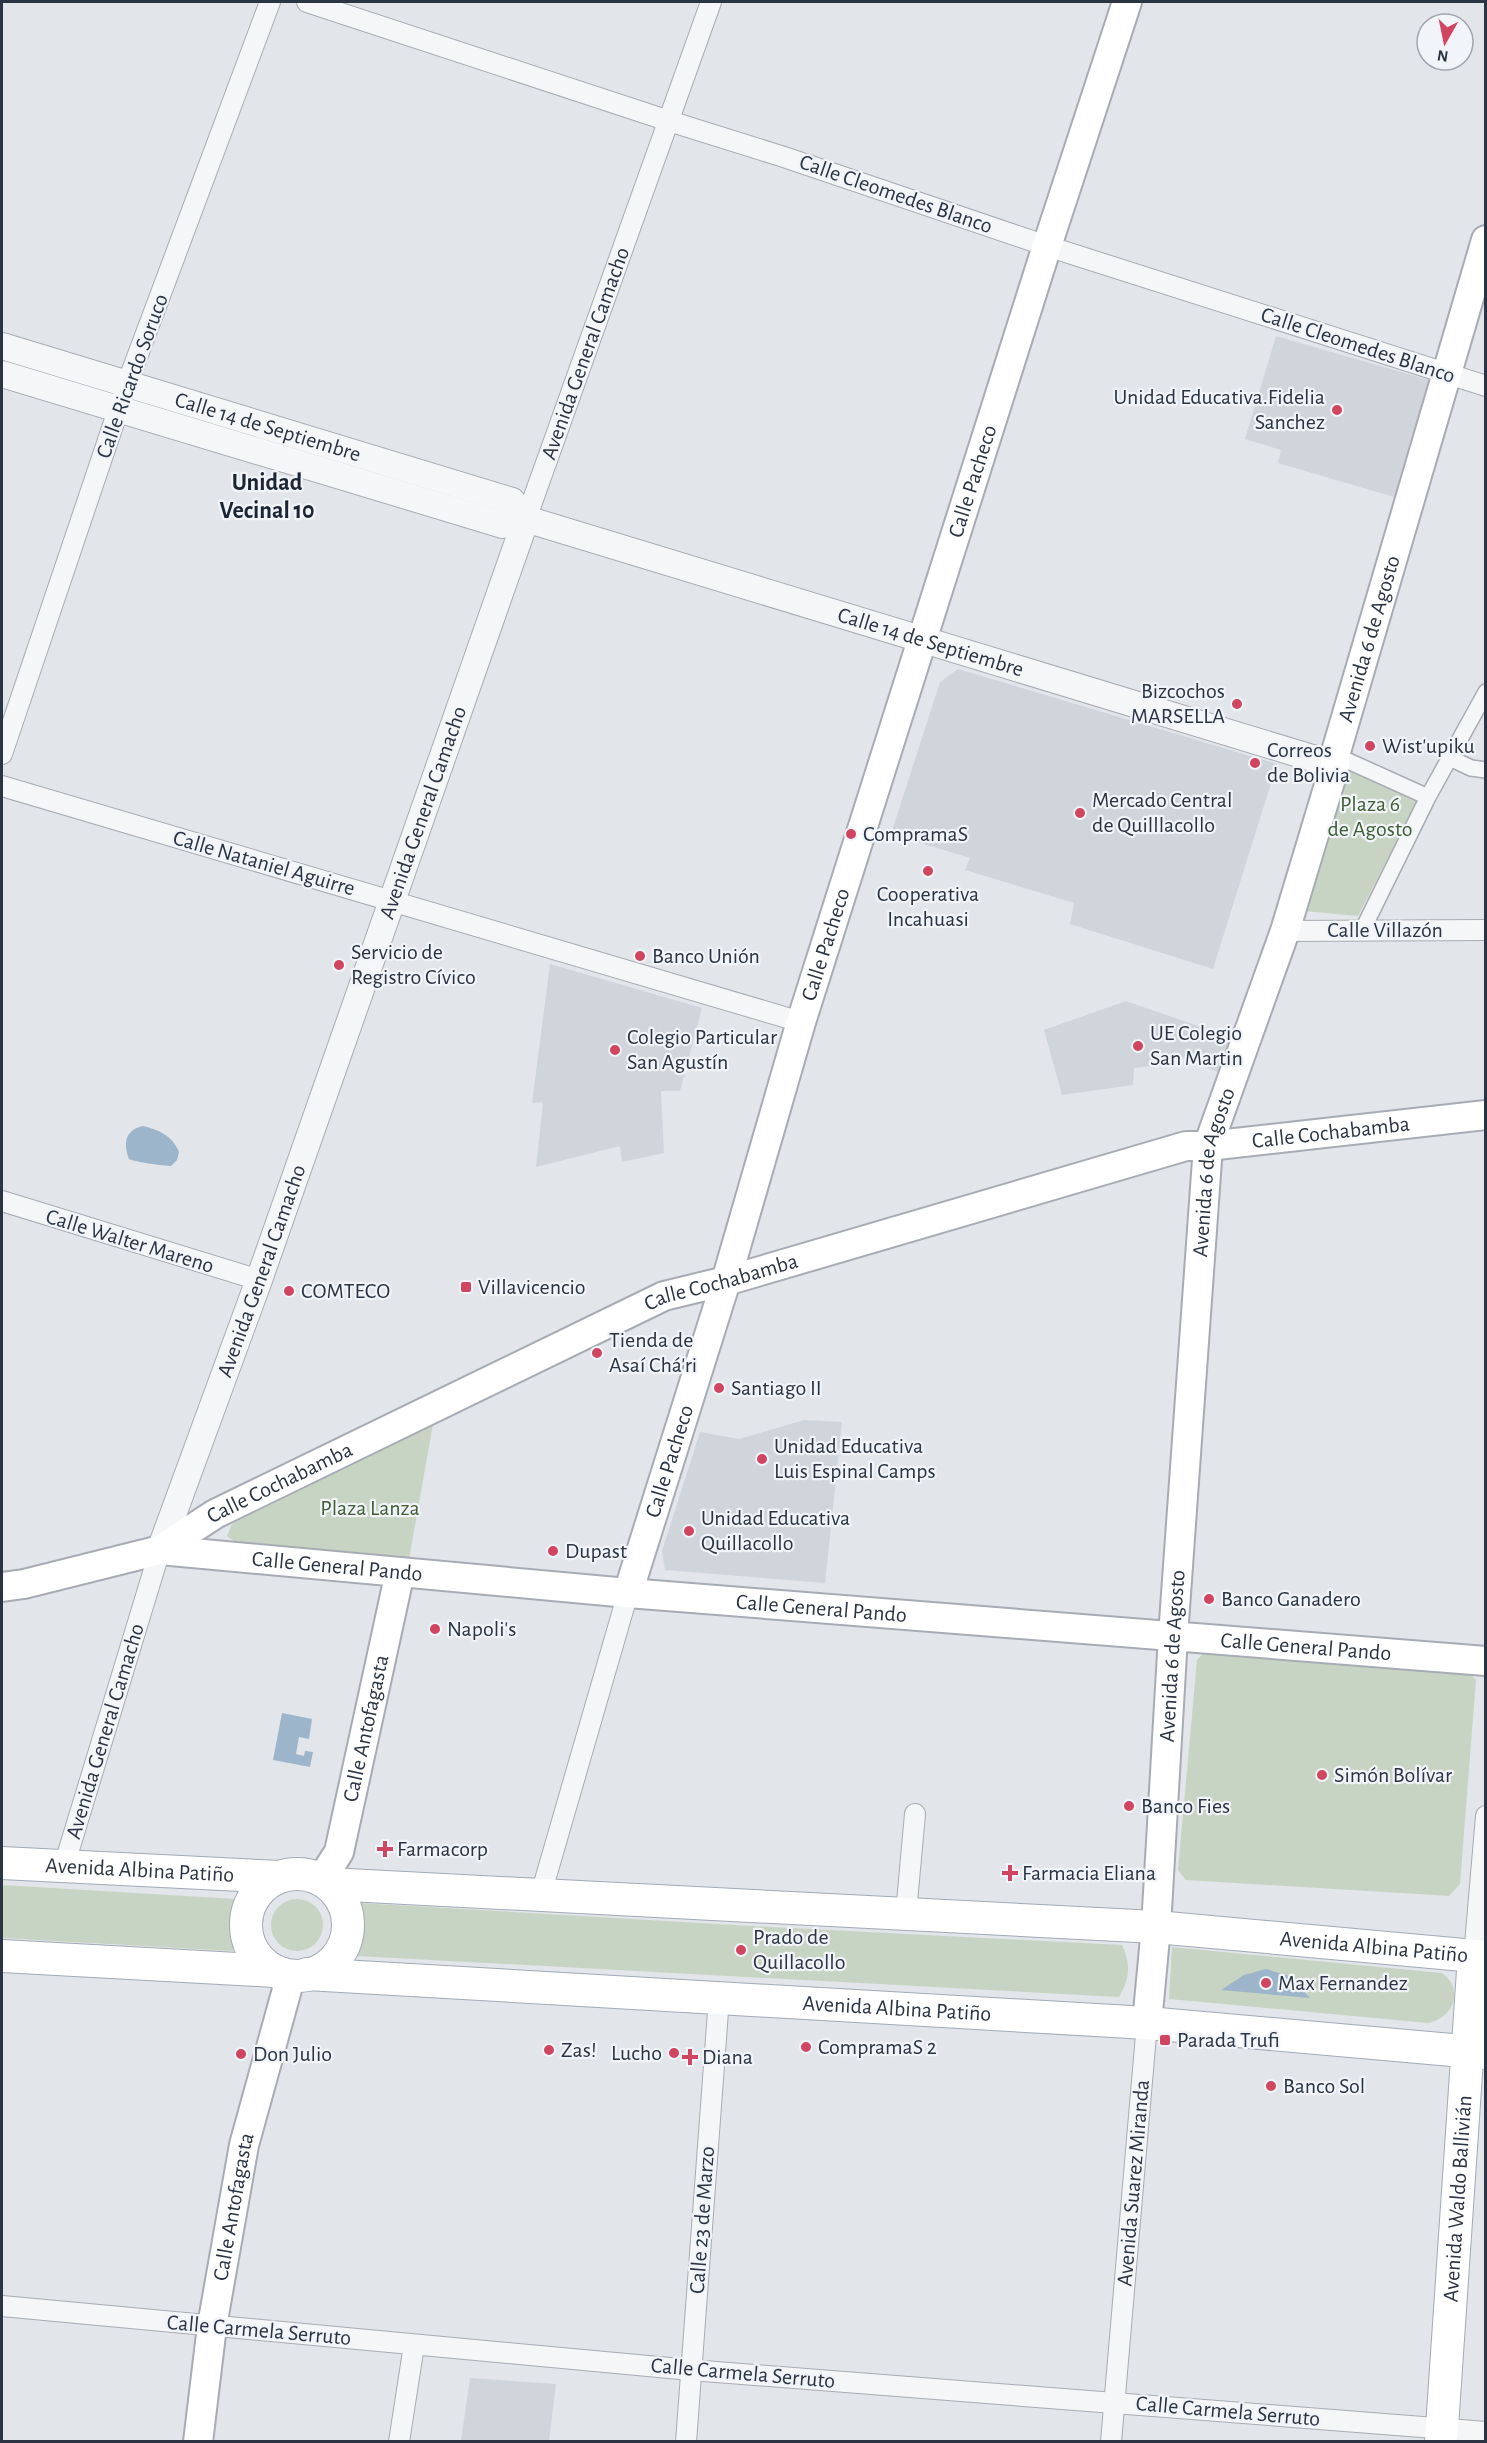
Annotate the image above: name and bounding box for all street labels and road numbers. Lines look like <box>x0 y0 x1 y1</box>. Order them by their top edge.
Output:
street label: Calle Cleomedes Blanco <box>797 151 995 237</box>
street label: Avenida General Camacho <box>537 244 633 462</box>
street label: Calle Ricardo Soruco <box>92 291 172 461</box>
street label: Calle Cleomedes Blanco <box>1258 303 1458 387</box>
street label: Calle 14 de Septiembre <box>172 388 364 465</box>
street label: Calle Pacheco <box>944 422 1001 540</box>
street label: Avenida 6 de Agosto <box>1334 553 1404 725</box>
street label: Calle 14 de Septiembre <box>835 603 1026 681</box>
street label: Avenida General Camacho <box>376 703 470 922</box>
street label: Calle Nataniel Aguirre <box>171 826 357 900</box>
street label: Calle Pacheco <box>797 886 854 1003</box>
street label: Calle Villazón <box>1327 919 1443 941</box>
street label: Avenida 6 de Agosto <box>1189 1085 1239 1258</box>
street label: Calle Cochabamba <box>1251 1113 1411 1152</box>
street label: Avenida General Camacho <box>213 1162 310 1380</box>
street label: Calle Walter Mareno <box>43 1205 217 1277</box>
street label: Calle Cochabamba <box>641 1250 800 1315</box>
street label: Calle Pacheco <box>641 1402 697 1520</box>
street label: Calle Cochabamba <box>203 1438 356 1527</box>
street label: Calle General Pando <box>251 1547 424 1585</box>
street label: Avenida 6 de Agosto <box>1156 1569 1189 1743</box>
street label: Calle General Pando <box>735 1591 908 1626</box>
street label: Avenida General Camacho <box>62 1621 148 1841</box>
street label: Calle General Pando <box>1220 1629 1392 1664</box>
street label: Calle Antofagasta <box>339 1653 393 1804</box>
street label: Avenida Albina Patiño <box>45 1854 235 1886</box>
street label: Avenida Albina Patiño <box>1279 1927 1469 1966</box>
street label: Avenida Albina Patiño <box>802 1992 992 2025</box>
street label: Avenida Suarez Miranda <box>1113 2079 1153 2287</box>
street label: Avenida Waldo Ballivián <box>1440 2094 1476 2303</box>
street label: Calle Antofagasta <box>209 2130 258 2282</box>
street label: Calle 23 de Marzo <box>686 2145 718 2295</box>
street label: Calle Carmela Serruto <box>166 2311 352 2349</box>
street label: Calle Carmela Serruto <box>650 2354 836 2392</box>
street label: Calle Carmela Serruto <box>1135 2392 1321 2430</box>

